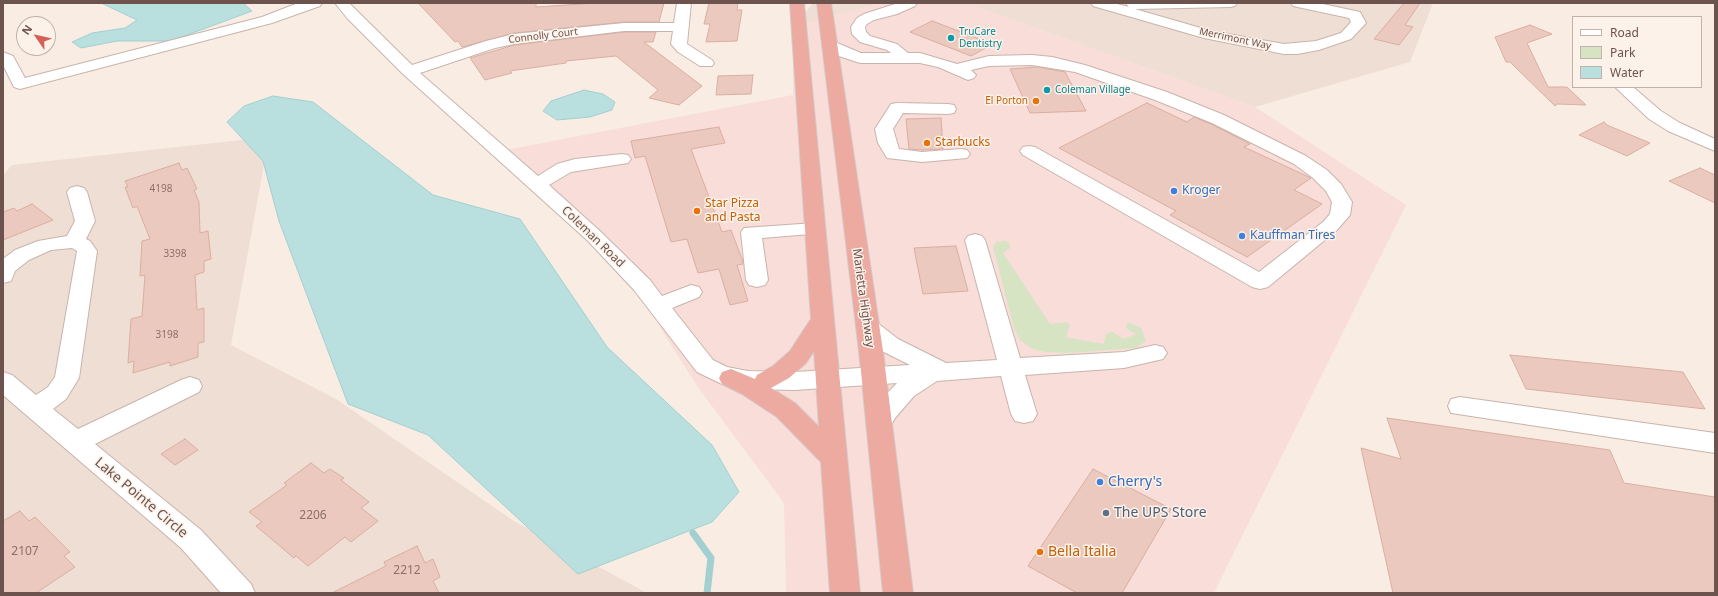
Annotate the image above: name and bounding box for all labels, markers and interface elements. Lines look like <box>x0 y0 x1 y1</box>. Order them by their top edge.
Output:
north arrow <box>16 16 56 56</box>
legend <box>1572 16 1702 88</box>
text: N <box>18 22 35 37</box>
text: Road <box>1610 24 1639 41</box>
street label: Connolly Court <box>508 26 578 46</box>
place label: TruCare Dentistry <box>959 26 1002 50</box>
street label: Merrimont Way <box>1198 26 1272 52</box>
marker: TruCare Dentistry <box>946 33 956 43</box>
text: Park <box>1610 44 1635 61</box>
text: Water <box>1610 64 1644 81</box>
place label: Coleman Village <box>1055 84 1130 96</box>
marker: Coleman Village <box>1042 85 1052 95</box>
place label: El Porton <box>985 95 1028 107</box>
marker: El Porton <box>1031 96 1041 106</box>
place label: Starbucks <box>935 136 990 150</box>
marker: Starbucks <box>922 138 932 148</box>
house number: 4198 <box>150 183 172 195</box>
place label: Kroger <box>1182 184 1221 198</box>
marker: Kroger <box>1169 186 1179 196</box>
place label: Star Pizza and Pasta <box>705 197 760 225</box>
street label: Coleman Road <box>558 203 628 271</box>
marker: Star Pizza and Pasta <box>692 206 702 216</box>
place label: Kauffman Tires <box>1250 229 1335 243</box>
marker: Kauffman Tires <box>1237 231 1247 241</box>
street label: Marietta Highway <box>849 247 877 349</box>
house number: 3398 <box>164 248 186 260</box>
house number: 3198 <box>156 329 178 341</box>
street label: Lake Pointe Circle <box>91 454 191 542</box>
place label: Cherry's <box>1108 474 1162 490</box>
marker: Cherry's <box>1095 477 1105 487</box>
place label: The UPS Store <box>1114 505 1207 521</box>
marker: The UPS Store <box>1101 508 1111 518</box>
house number: 2206 <box>299 509 327 523</box>
place label: Bella Italia <box>1048 544 1116 560</box>
house number: 2107 <box>11 545 39 559</box>
marker: Bella Italia <box>1035 547 1045 557</box>
house number: 2212 <box>393 564 421 578</box>

